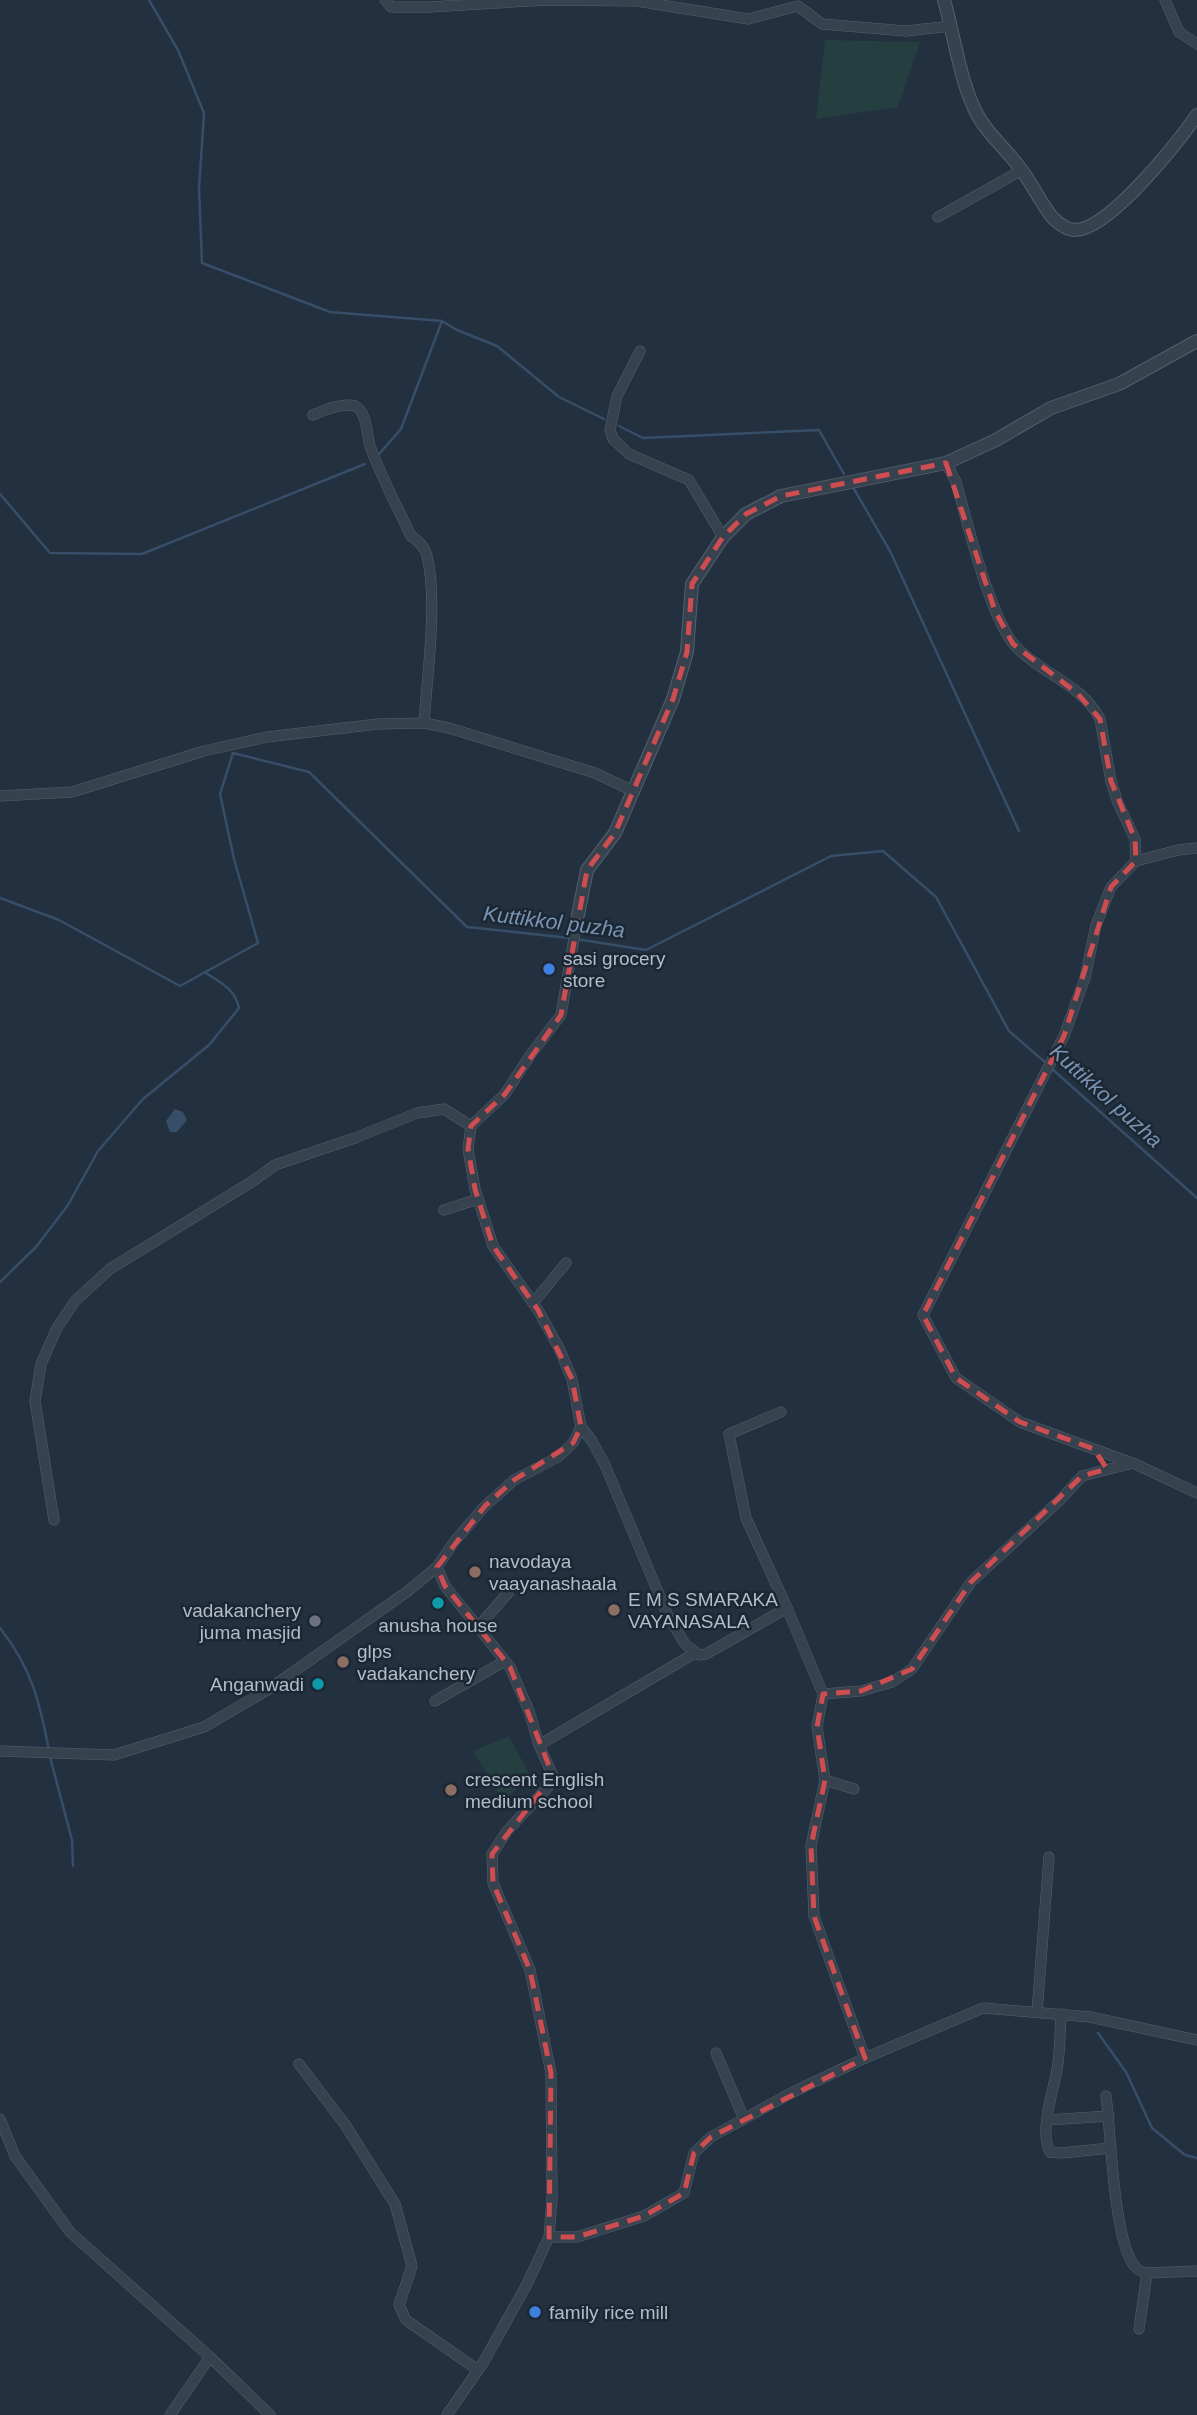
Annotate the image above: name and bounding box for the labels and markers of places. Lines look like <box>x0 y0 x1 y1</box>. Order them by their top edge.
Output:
place label: sasi grocery store <box>563 948 666 991</box>
marker: sasi grocery store <box>541 961 557 977</box>
place label: navodaya vaayanashaala <box>489 1551 617 1594</box>
marker: navodaya vaayanashaala <box>467 1564 483 1580</box>
place label: E M S SMARAKA VAYANASALA <box>628 1589 778 1632</box>
marker: anusha house <box>430 1595 446 1611</box>
place label: vadakanchery juma masjid <box>183 1600 301 1643</box>
marker: E M S SMARAKA VAYANASALA <box>606 1602 622 1618</box>
marker: vadakanchery juma masjid <box>307 1613 323 1629</box>
place label: anusha house <box>378 1615 498 1636</box>
place label: glps vadakanchery <box>357 1641 476 1684</box>
marker: glps vadakanchery <box>335 1654 351 1670</box>
place label: Anganwadi <box>210 1674 304 1695</box>
marker: Anganwadi <box>310 1676 326 1692</box>
place label: crescent English medium school <box>465 1769 604 1812</box>
marker: crescent English medium school <box>443 1782 459 1798</box>
place label: family rice mill <box>549 2302 668 2323</box>
marker: family rice mill <box>527 2304 543 2320</box>

